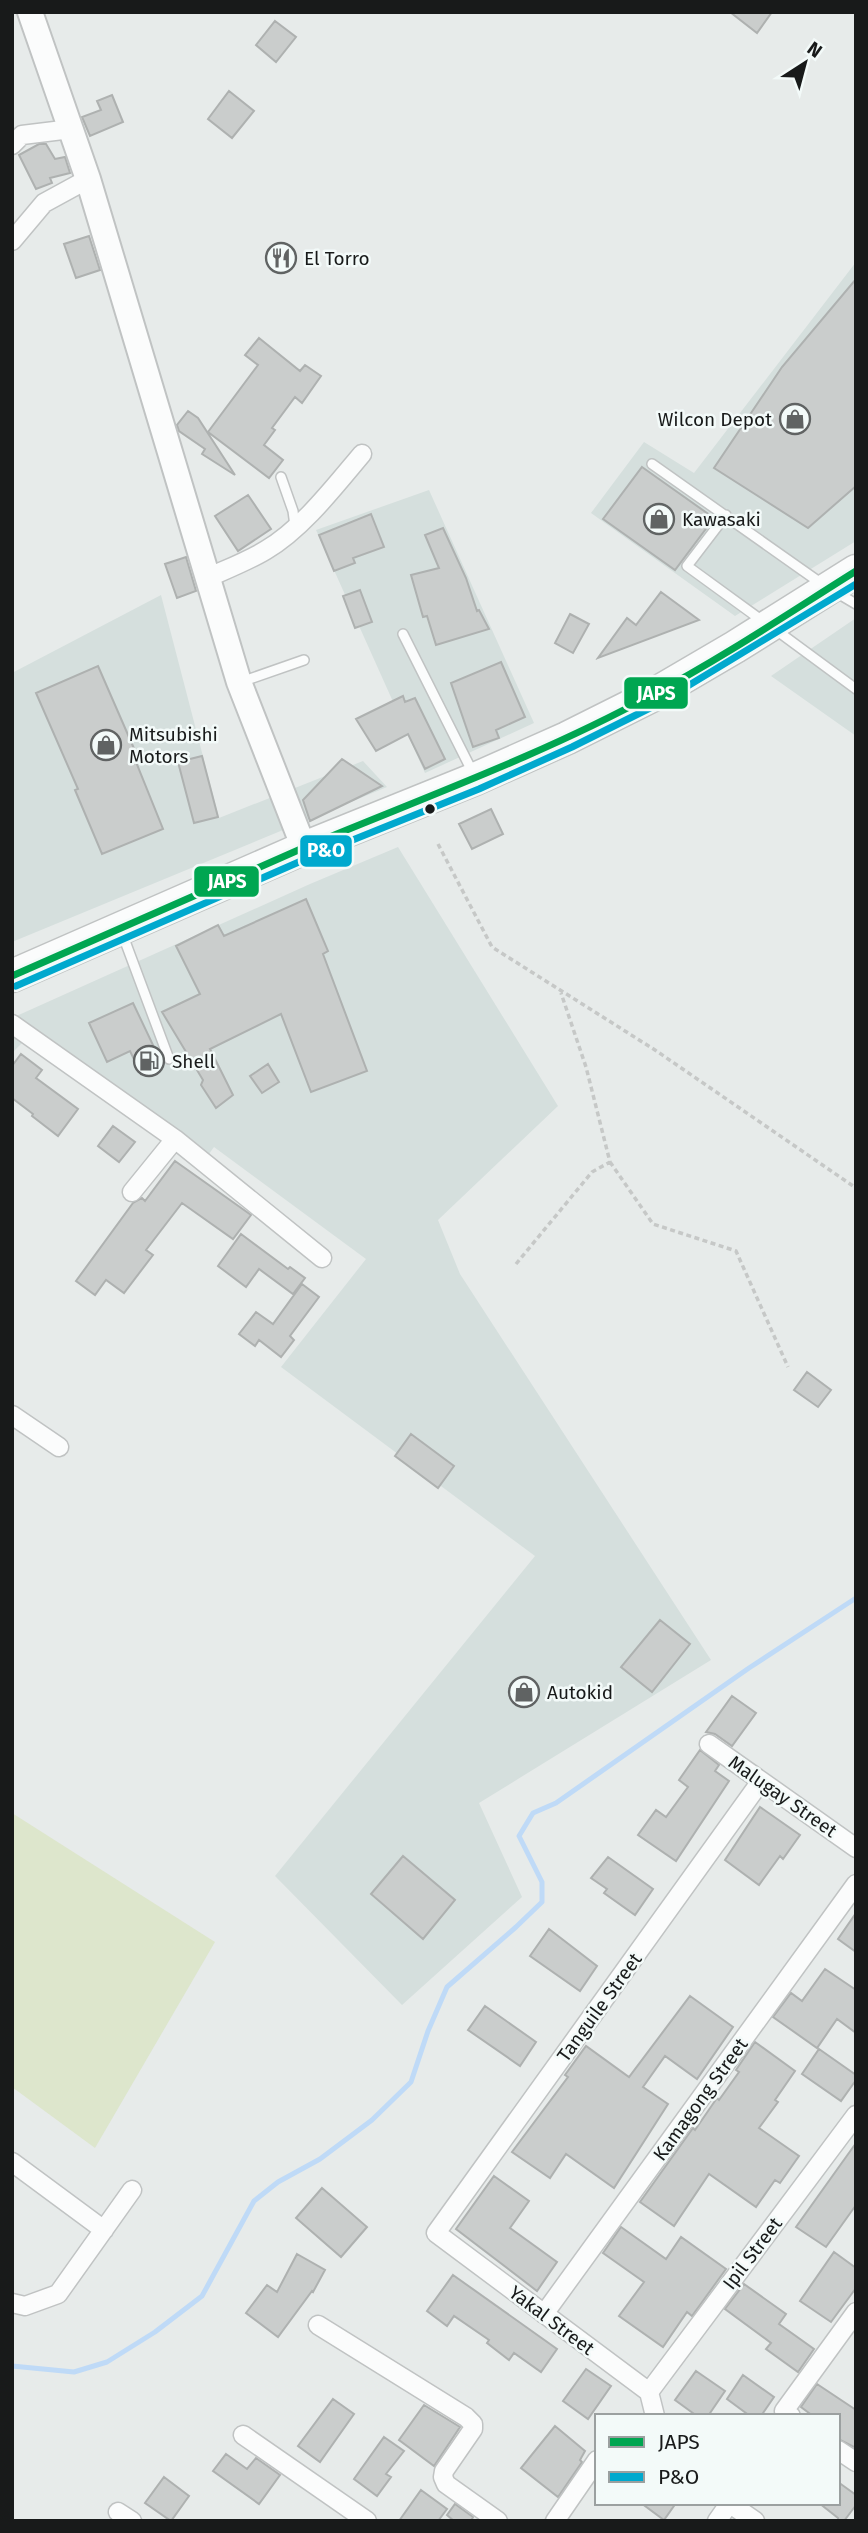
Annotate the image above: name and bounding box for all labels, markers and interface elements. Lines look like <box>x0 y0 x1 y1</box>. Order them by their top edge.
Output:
north arrow <box>770 28 840 98</box>
text: N <box>803 37 827 63</box>
restaurant icon: El Torro <box>264 241 298 275</box>
place label: El Torro <box>304 247 370 270</box>
shop icon: Wilcon Depot <box>778 402 812 436</box>
place label: Wilcon Depot <box>658 408 772 431</box>
shop icon: Kawasaki <box>642 502 676 536</box>
place label: Kawasaki <box>682 508 761 531</box>
line badge: JAPS <box>623 676 689 710</box>
text: JAPS <box>635 682 676 705</box>
place label: Mitsubishi Motors <box>129 723 218 768</box>
shop icon: Mitsubishi Motors <box>89 728 123 762</box>
unlabelled marker <box>423 802 437 816</box>
line badge: P&O <box>299 834 353 868</box>
text: P&O <box>307 839 345 862</box>
line badge: JAPS <box>193 865 260 898</box>
text: JAPS <box>206 870 247 893</box>
fuel station icon: Shell <box>132 1044 166 1078</box>
place label: Shell <box>172 1050 215 1073</box>
shop icon: Autokid <box>507 1675 541 1709</box>
place label: Autokid <box>547 1681 613 1704</box>
street label: Malugay Street <box>724 1751 841 1842</box>
street label: Tanguile Street <box>552 1948 647 2066</box>
street label: Kamagong Street <box>648 2033 753 2165</box>
street label: Ipil Street <box>718 2213 787 2294</box>
street label: Yakal Street <box>504 2281 599 2360</box>
legend <box>595 2414 840 2505</box>
text: JAPS <box>658 2429 700 2455</box>
text: P&O <box>658 2464 699 2490</box>

